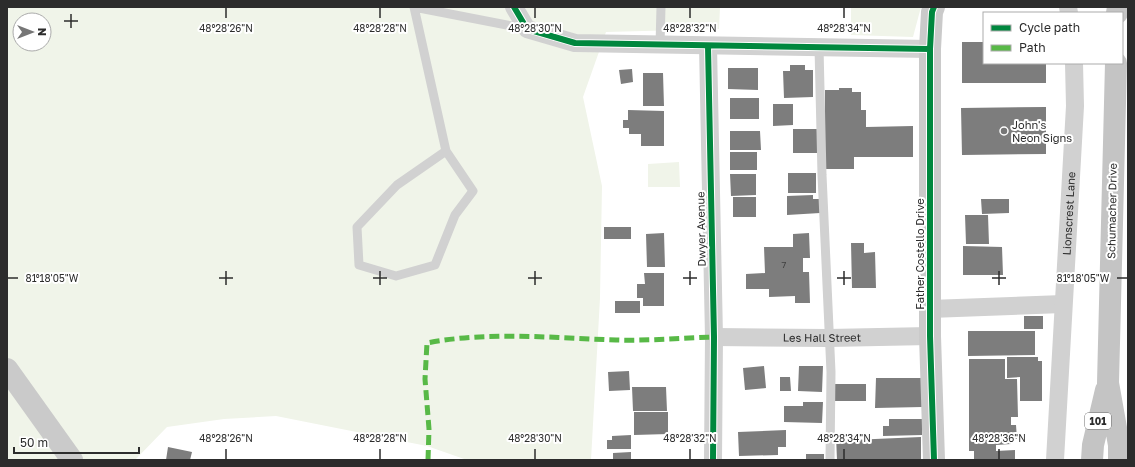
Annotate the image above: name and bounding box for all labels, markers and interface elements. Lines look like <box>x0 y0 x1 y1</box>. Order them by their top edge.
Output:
north arrow <box>12 12 52 52</box>
legend <box>983 12 1123 64</box>
text: Cycle path <box>1019 20 1080 35</box>
text: 48°28'26"N <box>199 22 253 34</box>
text: 48°28'28"N <box>353 22 407 34</box>
text: 48°28'30"N <box>508 22 562 34</box>
text: 48°28'32"N <box>663 22 717 34</box>
text: 48°28'34"N <box>817 22 871 34</box>
text: N <box>36 28 49 36</box>
text: Path <box>1019 40 1046 55</box>
place label: John's Neon Signs <box>1012 118 1072 144</box>
marker: John's Neon Signs <box>999 126 1009 136</box>
street label: Schumacher Drive <box>1104 163 1119 259</box>
street label: Lionscrest Lane <box>1060 171 1077 256</box>
street label: Dwyer Avenue <box>693 191 708 267</box>
street label: Father Costello Drive <box>913 198 926 310</box>
house number: 7 <box>782 259 787 270</box>
text: 81°18'05"W <box>26 272 79 284</box>
text: 81°18'05"W <box>1057 272 1110 284</box>
street label: Les Hall Street <box>783 330 861 344</box>
road number: 101 <box>1085 413 1111 429</box>
scale bar <box>14 429 139 455</box>
text: 48°28'26"N <box>199 432 253 444</box>
text: 48°28'28"N <box>353 432 407 444</box>
text: 48°28'30"N <box>508 432 562 444</box>
text: 48°28'32"N <box>663 432 717 444</box>
text: 48°28'34"N <box>817 432 871 444</box>
text: 48°28'36"N <box>972 432 1026 444</box>
text: 50 m <box>20 435 48 450</box>

